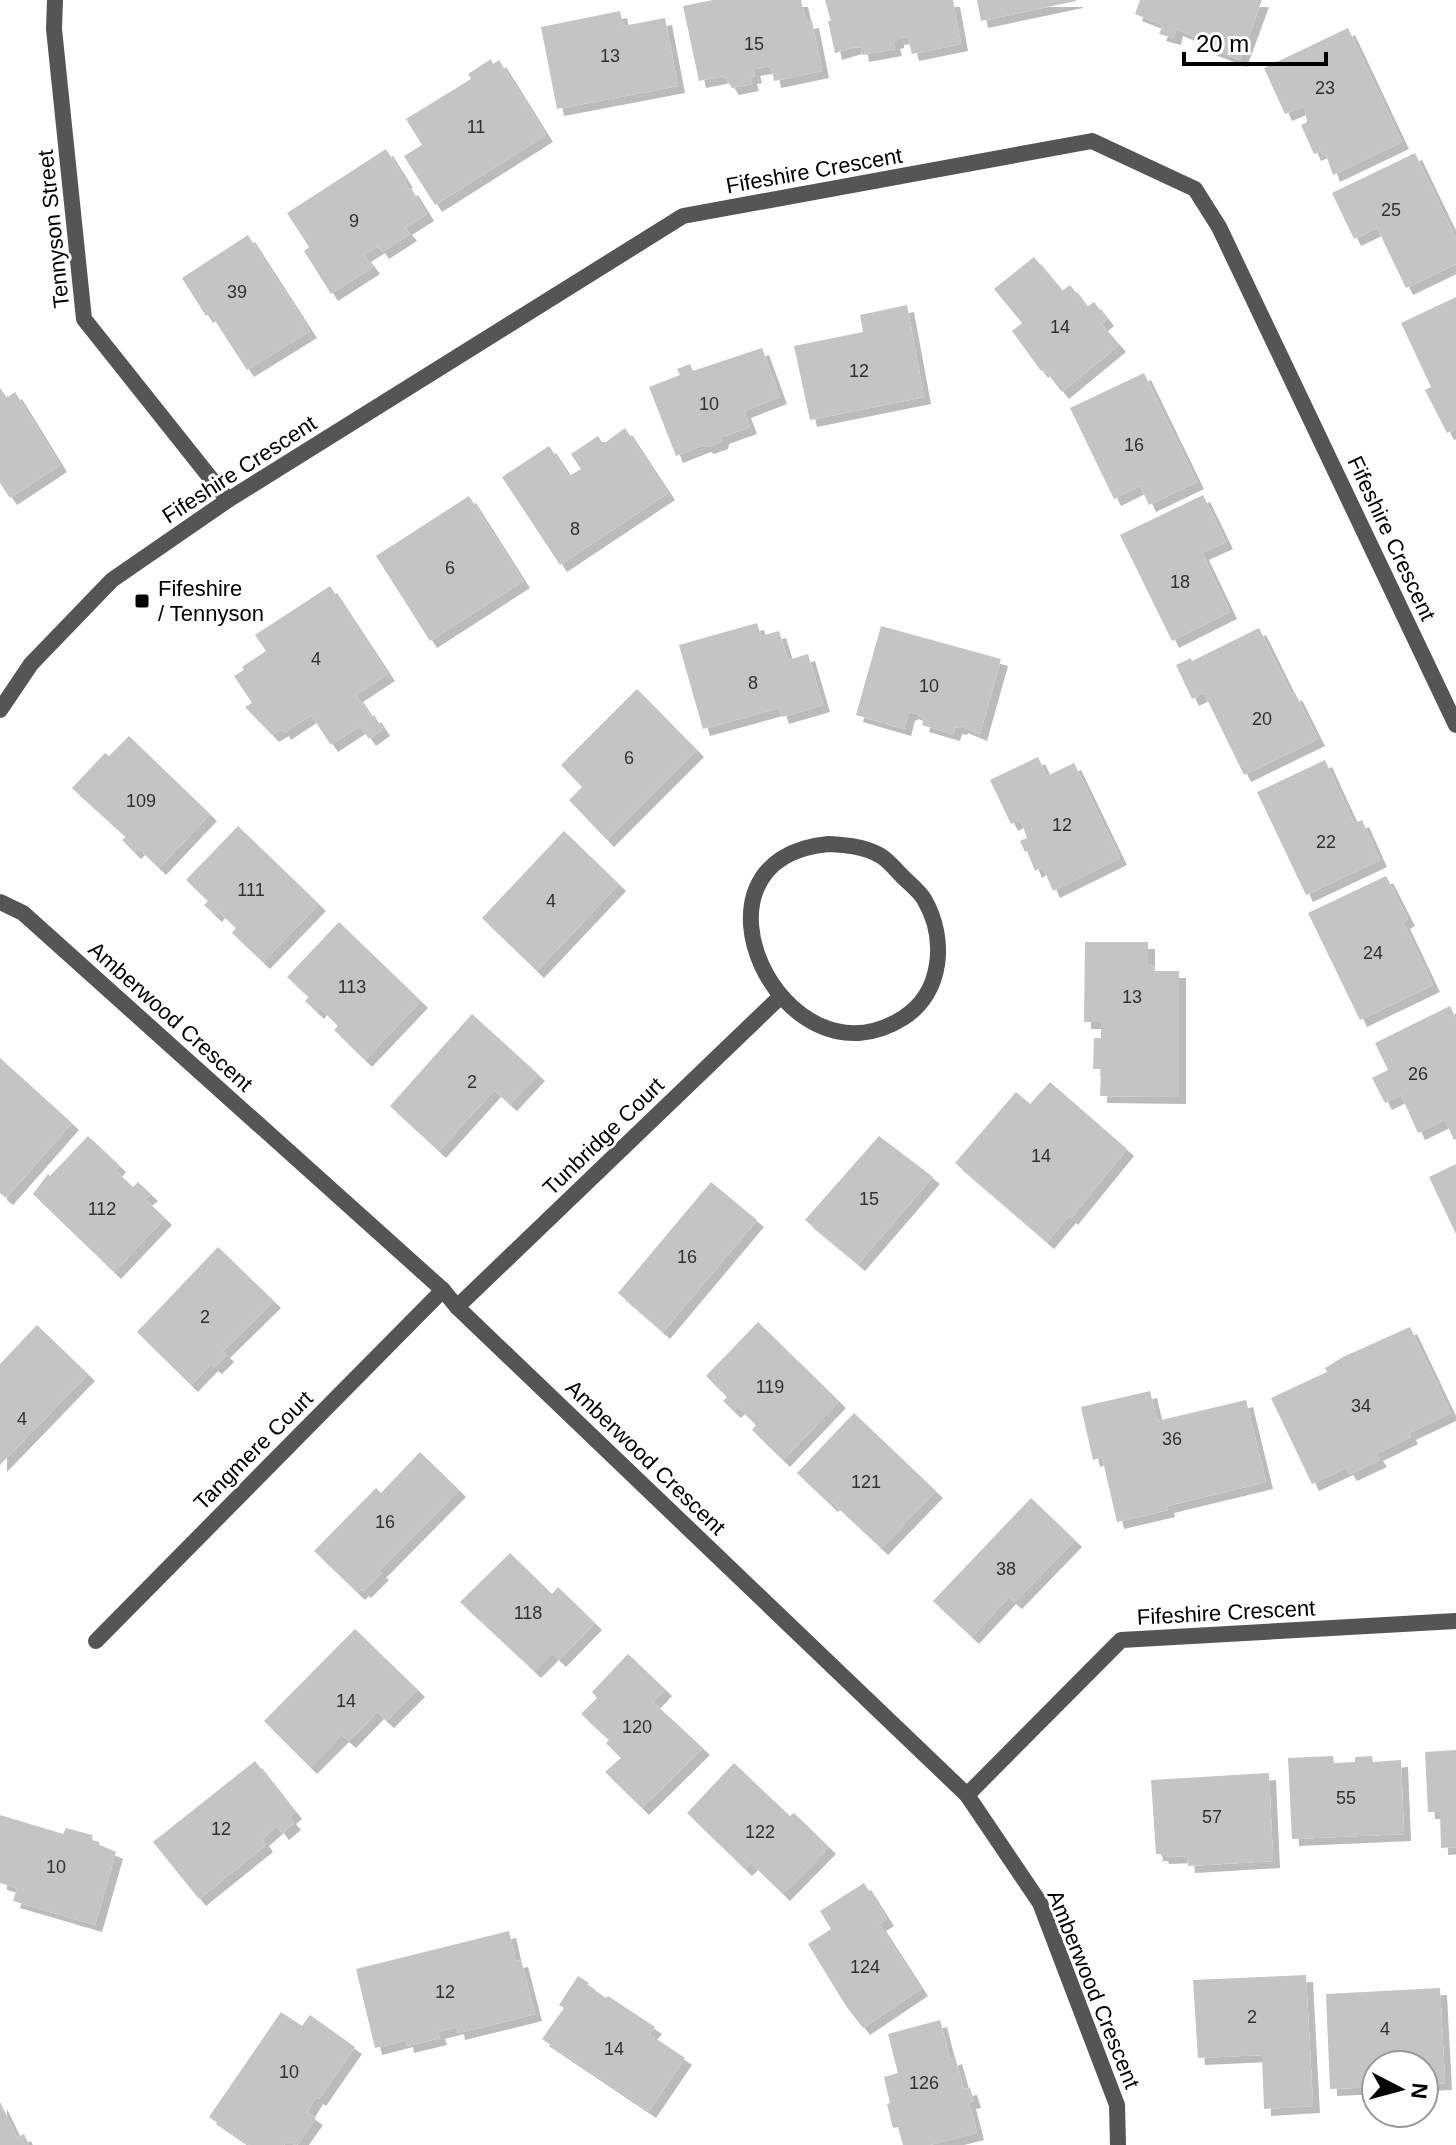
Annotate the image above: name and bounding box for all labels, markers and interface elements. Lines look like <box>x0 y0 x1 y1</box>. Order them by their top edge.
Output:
scale bar <box>1184 16 1326 66</box>
text: 20 m <box>1196 30 1249 57</box>
house number: 15 <box>744 34 764 54</box>
house number: 13 <box>600 46 620 66</box>
house number: 23 <box>1315 78 1335 98</box>
house number: 11 <box>467 117 485 137</box>
street label: Fifeshire Crescent <box>724 143 904 198</box>
street label: Tennyson Street <box>33 149 74 309</box>
house number: 25 <box>1381 200 1401 220</box>
house number: 9 <box>349 211 359 231</box>
house number: 39 <box>227 282 247 302</box>
house number: 14 <box>1050 317 1070 337</box>
house number: 12 <box>849 361 869 381</box>
house number: 10 <box>699 394 719 414</box>
street label: Fifeshire Crescent <box>158 410 321 529</box>
house number: 16 <box>1124 435 1144 455</box>
street label: Fifeshire Crescent <box>1342 452 1441 624</box>
house number: 8 <box>570 519 580 539</box>
house number: 6 <box>445 558 455 578</box>
house number: 18 <box>1170 572 1190 592</box>
place label: Fifeshire / Tennyson <box>158 576 264 626</box>
marker: Fifeshire / Tennyson <box>133 592 151 610</box>
house number: 4 <box>311 649 321 669</box>
house number: 8 <box>748 673 758 693</box>
house number: 10 <box>919 676 939 696</box>
house number: 20 <box>1252 709 1272 729</box>
house number: 6 <box>624 748 634 768</box>
house number: 109 <box>126 791 156 811</box>
house number: 12 <box>1052 815 1072 835</box>
house number: 22 <box>1316 832 1336 852</box>
house number: 111 <box>237 880 265 900</box>
house number: 4 <box>546 891 556 911</box>
street label: Amberwood Crescent <box>84 936 258 1096</box>
house number: 24 <box>1363 943 1383 963</box>
house number: 113 <box>338 977 366 997</box>
house number: 13 <box>1122 987 1142 1007</box>
house number: 26 <box>1408 1064 1428 1084</box>
house number: 2 <box>467 1072 477 1092</box>
street label: Tunbridge Court <box>538 1072 669 1200</box>
house number: 14 <box>1031 1146 1051 1166</box>
house number: 15 <box>859 1189 879 1209</box>
house number: 112 <box>88 1199 116 1219</box>
house number: 16 <box>677 1247 697 1267</box>
house number: 2 <box>200 1307 210 1327</box>
street label: Amberwood Crescent <box>561 1375 730 1540</box>
house number: 119 <box>756 1377 784 1397</box>
street label: Tangmere Court <box>189 1386 318 1515</box>
house number: 34 <box>1351 1396 1371 1416</box>
house number: 4 <box>17 1409 27 1429</box>
house number: 36 <box>1162 1429 1182 1449</box>
house number: 121 <box>851 1472 881 1492</box>
house number: 16 <box>375 1512 395 1532</box>
house number: 38 <box>996 1559 1016 1579</box>
street label: Fifeshire Crescent <box>1136 1595 1316 1630</box>
house number: 118 <box>514 1603 542 1623</box>
house number: 14 <box>336 1691 356 1711</box>
house number: 120 <box>622 1717 652 1737</box>
house number: 55 <box>1336 1788 1356 1808</box>
house number: 57 <box>1202 1807 1222 1827</box>
house number: 12 <box>211 1819 231 1839</box>
house number: 122 <box>745 1822 775 1842</box>
house number: 10 <box>46 1857 66 1877</box>
street label: Amberwood Crescent <box>1042 1886 1145 2092</box>
house number: 124 <box>850 1957 880 1977</box>
house number: 12 <box>435 1982 455 2002</box>
house number: 2 <box>1247 2007 1257 2027</box>
house number: 4 <box>1380 2019 1390 2039</box>
house number: 14 <box>604 2039 624 2059</box>
north arrow <box>1360 2049 1440 2129</box>
house number: 10 <box>279 2062 299 2082</box>
house number: 126 <box>909 2073 939 2093</box>
text: N <box>1406 2082 1433 2100</box>

